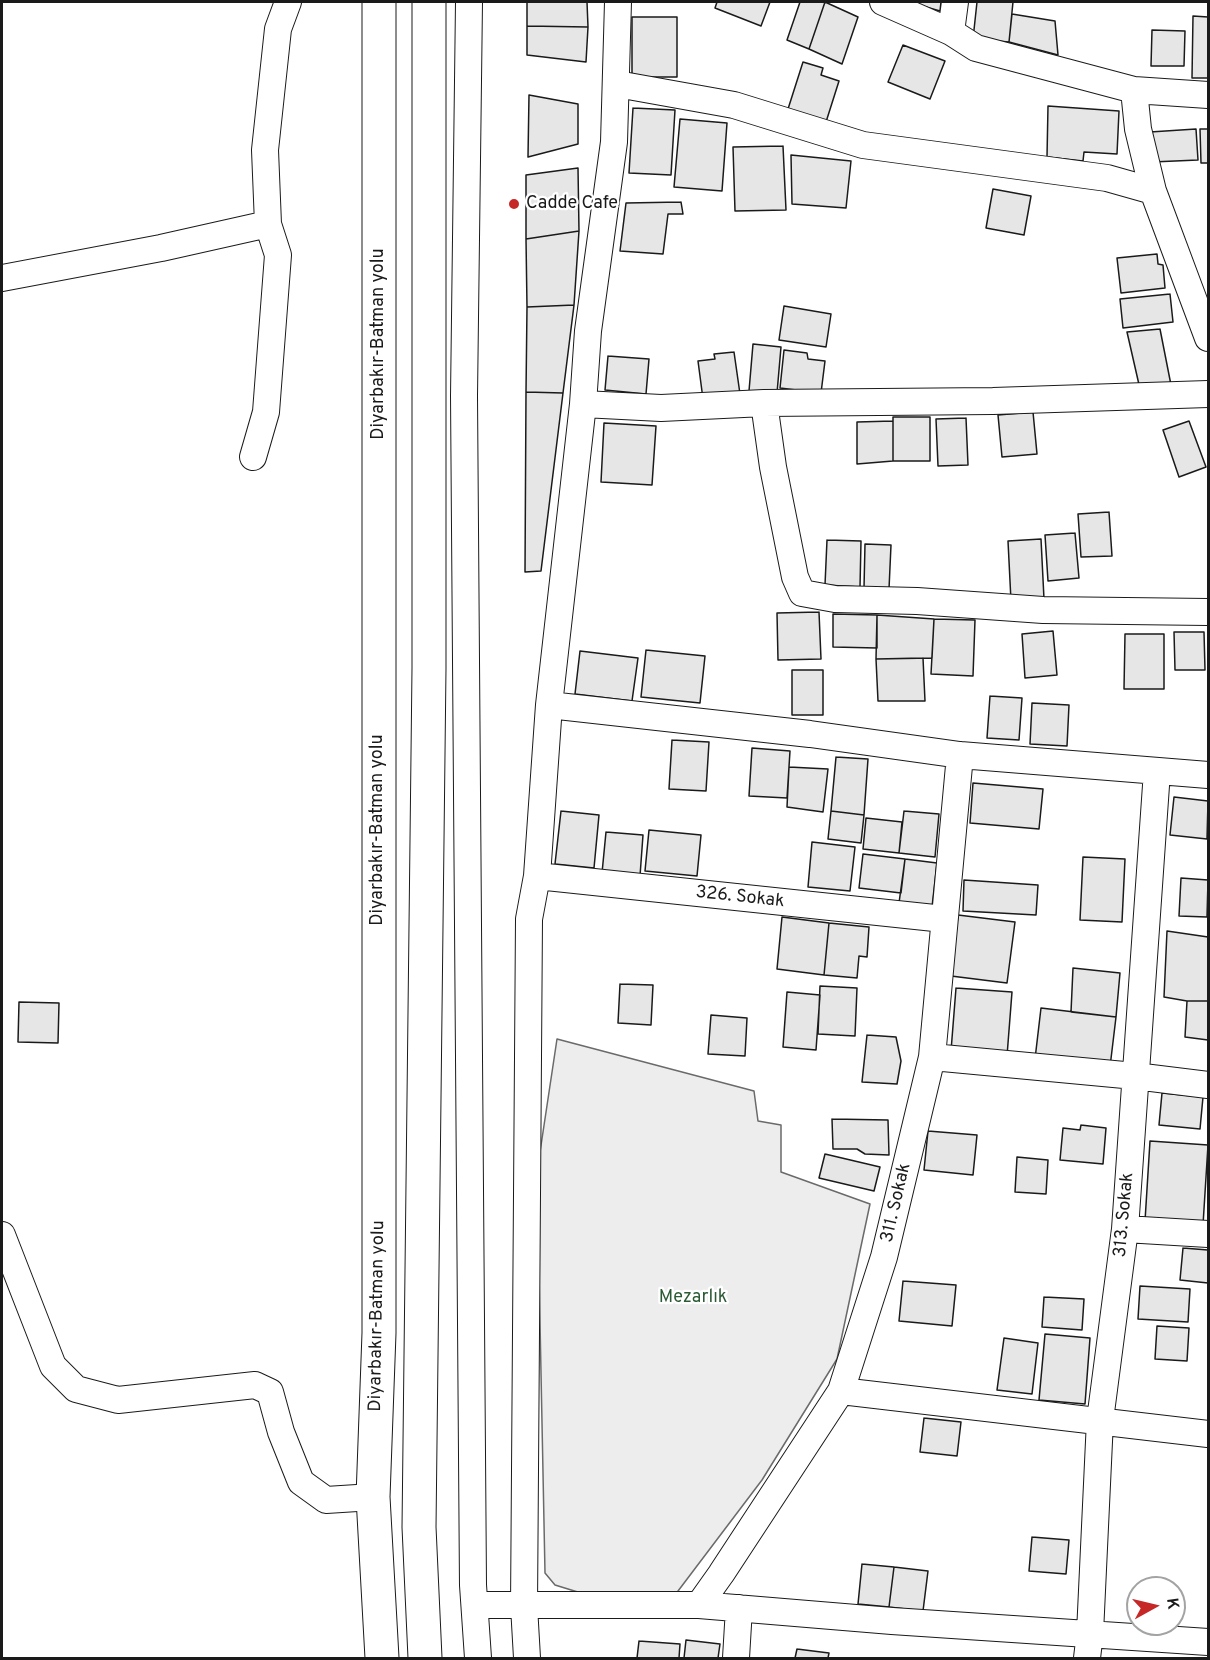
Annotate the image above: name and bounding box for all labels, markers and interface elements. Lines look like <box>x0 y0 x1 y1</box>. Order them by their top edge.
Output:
place label: Cadde Cafe <box>526 193 618 215</box>
marker: Cadde Cafe <box>507 197 521 211</box>
street label: Diyarbakır-Batman yolu <box>368 248 390 440</box>
street label: Diyarbakır-Batman yolu <box>367 734 389 926</box>
street label: 326. Sokak <box>695 883 785 913</box>
street label: 311. Sokak <box>877 1161 917 1245</box>
street label: 313. Sokak <box>1111 1172 1139 1258</box>
street label: Diyarbakır-Batman yolu <box>366 1220 390 1412</box>
park label: Mezarlık <box>659 1287 727 1309</box>
north arrow <box>1126 1576 1186 1636</box>
text: K <box>1161 1597 1183 1611</box>

